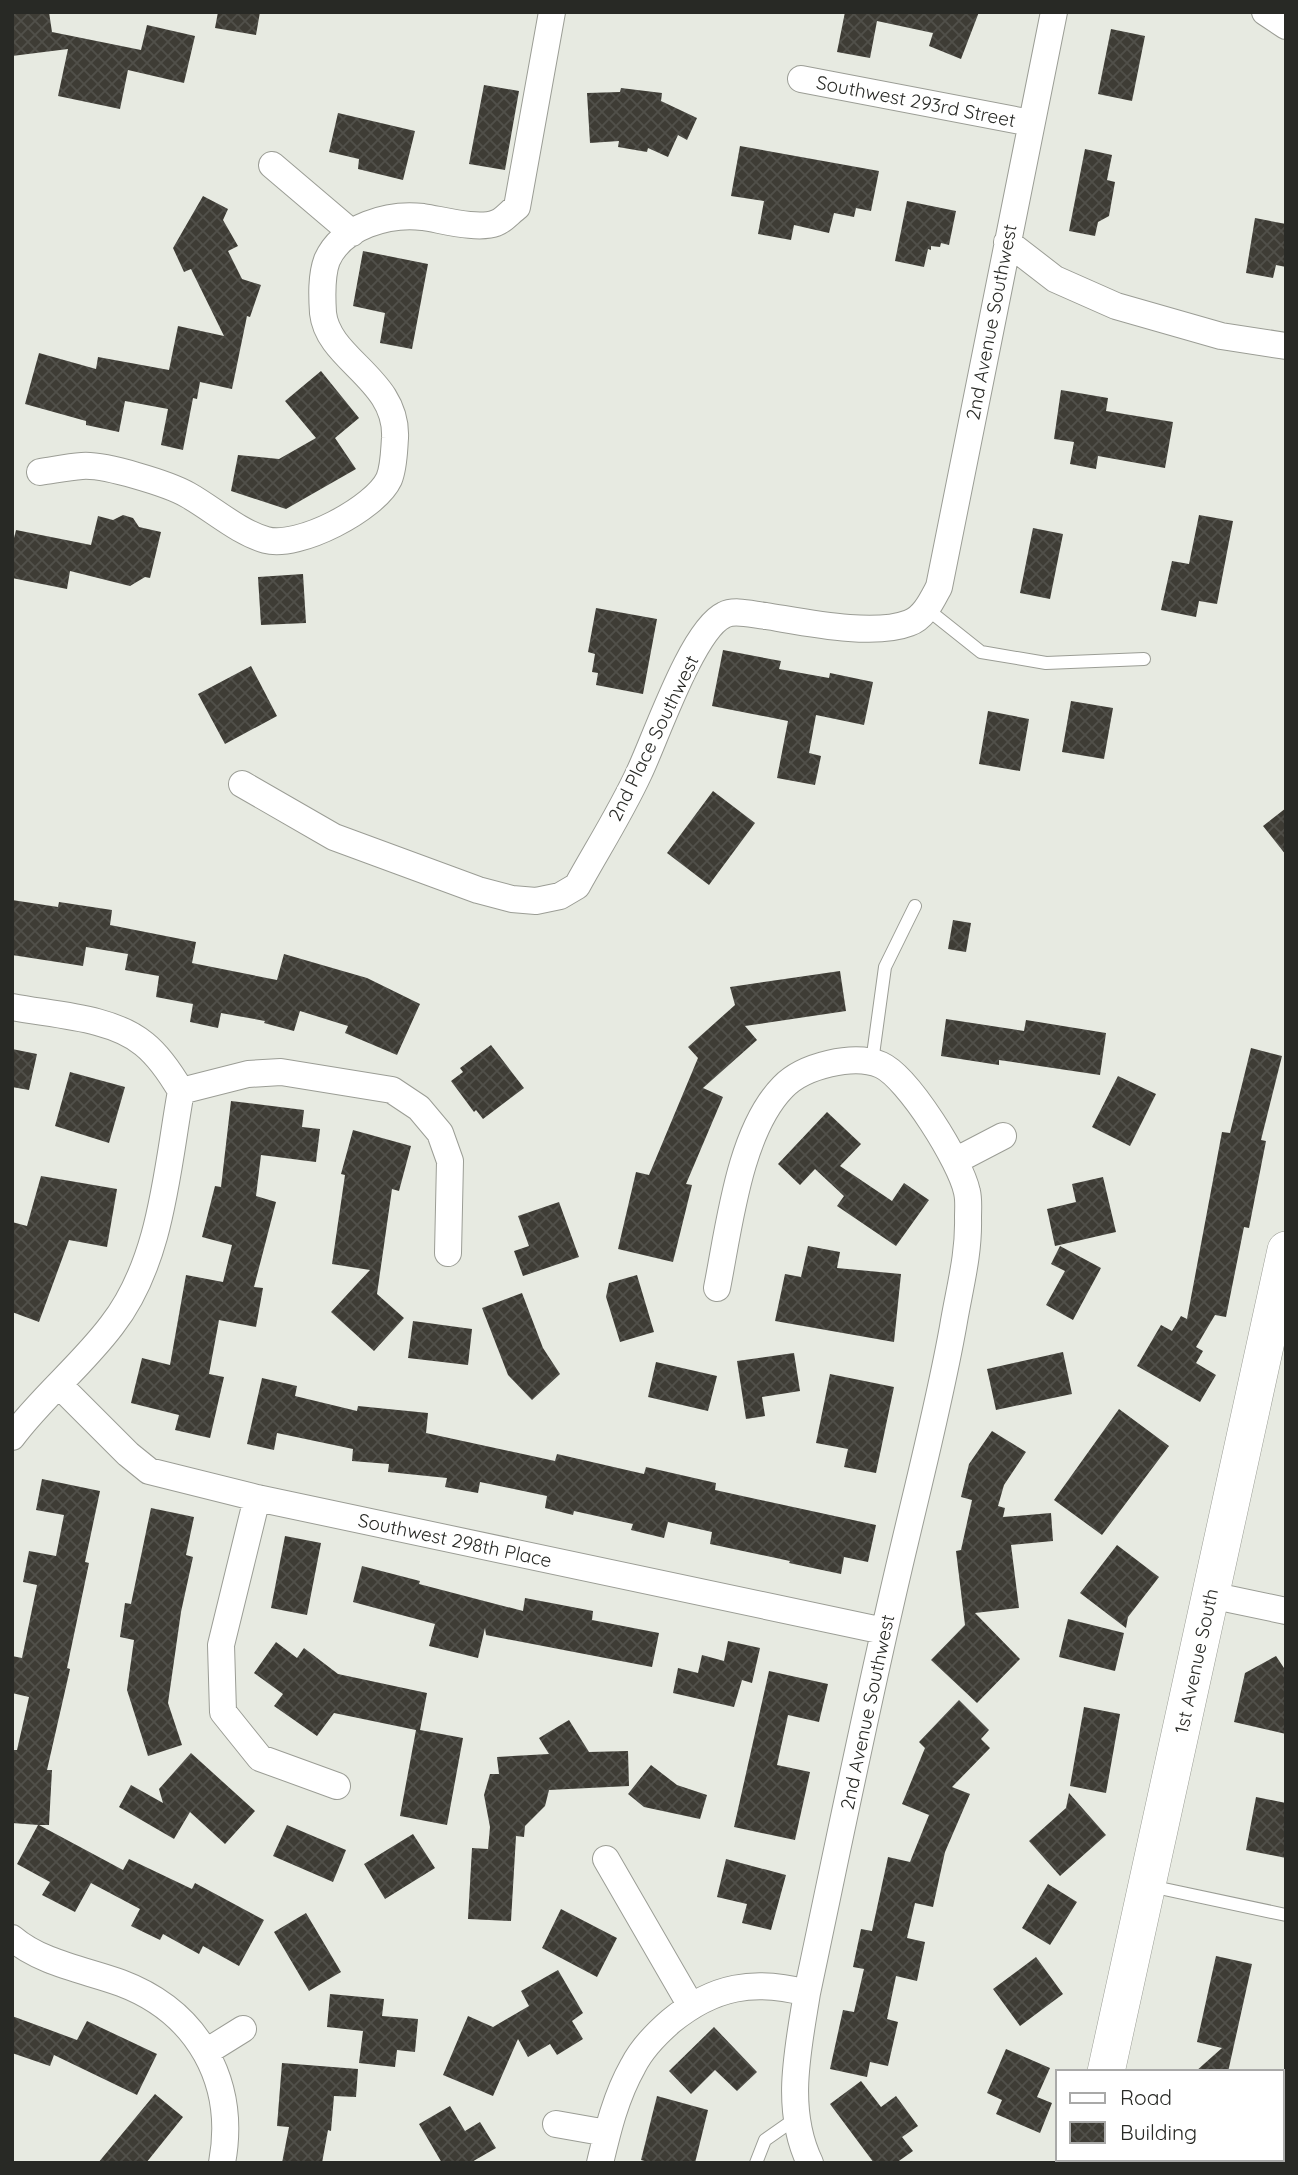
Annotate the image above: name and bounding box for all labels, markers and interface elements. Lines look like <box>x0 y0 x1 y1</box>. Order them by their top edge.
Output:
street label: Southwest 293rd Street <box>814 70 1018 132</box>
street label: 2nd Avenue Southwest <box>960 222 1022 422</box>
street label: 2nd Place Southwest <box>602 651 704 825</box>
street label: Southwest 298th Place <box>356 1508 554 1572</box>
street label: 1st Avenue South <box>1169 1586 1223 1736</box>
street label: 2nd Avenue Southwest <box>835 1612 899 1812</box>
legend <box>1056 2070 1284 2161</box>
text: Road <box>1120 2084 1172 2110</box>
text: Building <box>1120 2119 1197 2145</box>

